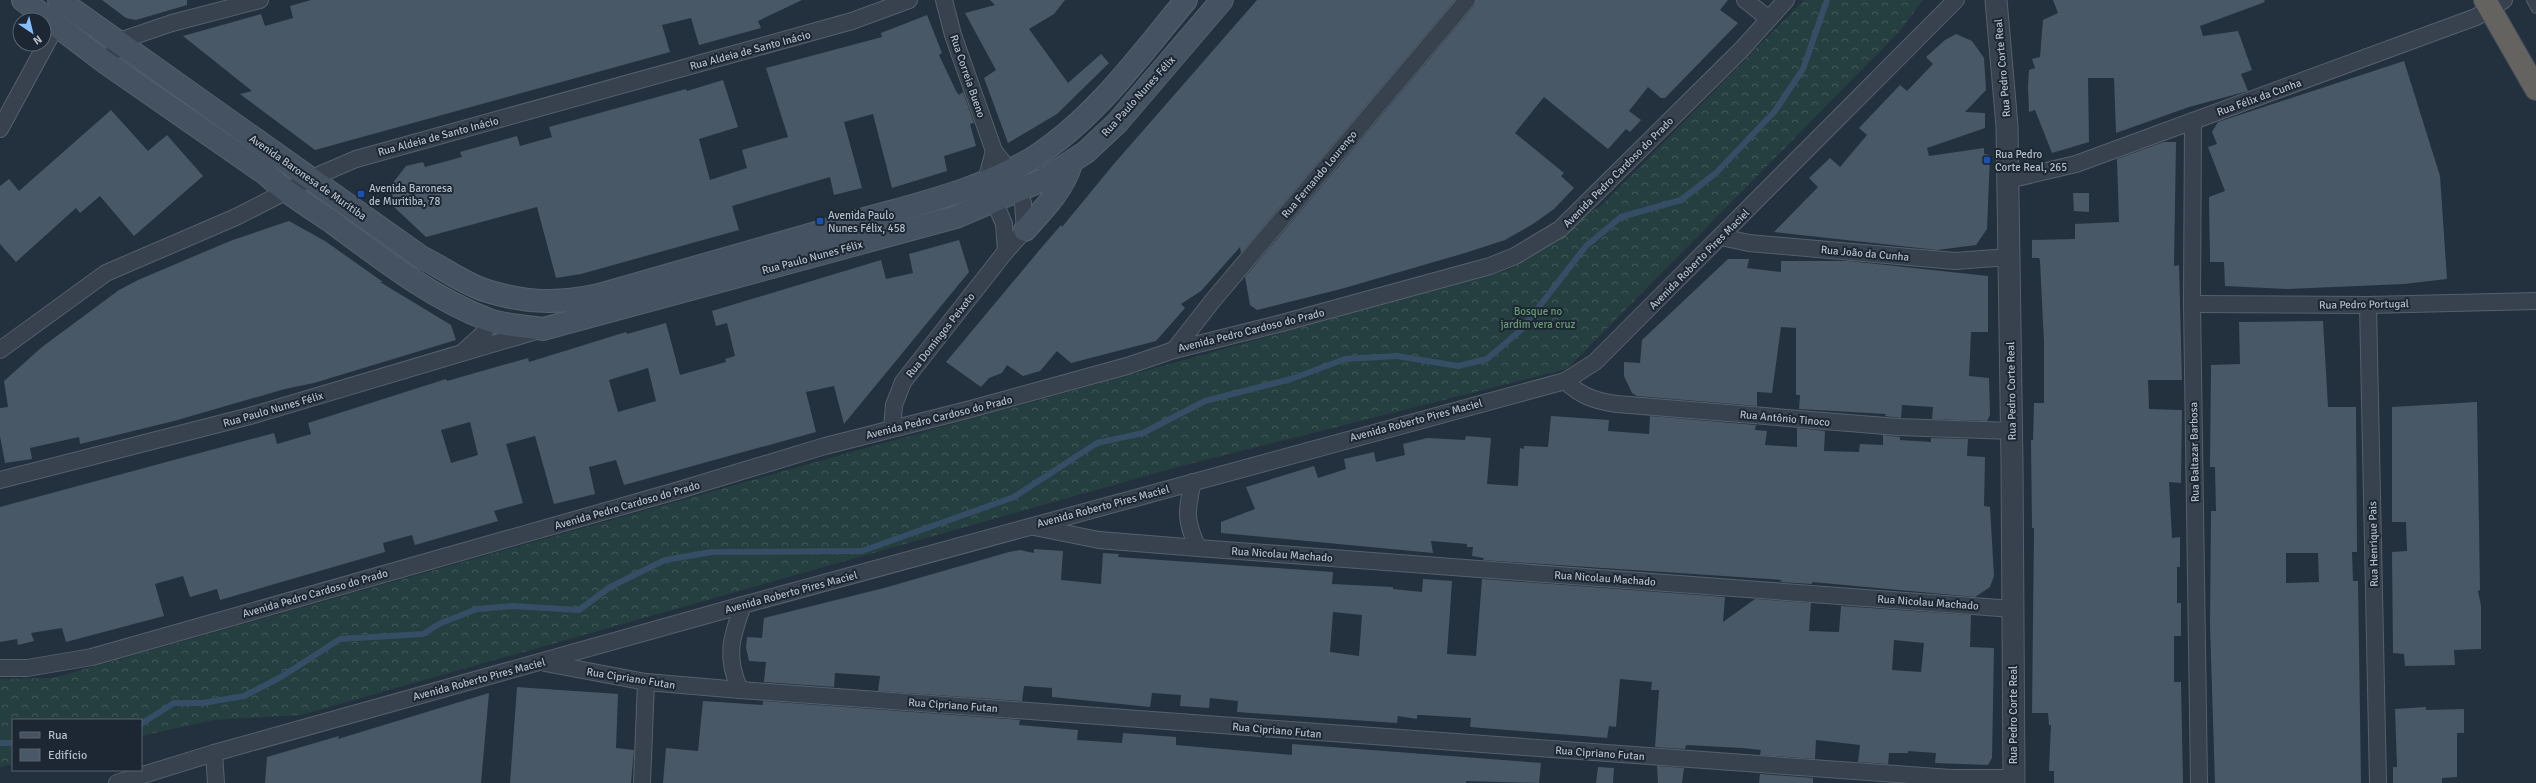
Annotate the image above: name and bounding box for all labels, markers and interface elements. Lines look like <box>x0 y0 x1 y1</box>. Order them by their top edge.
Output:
north arrow <box>12 12 52 52</box>
street label: Rua Pedro Corte Real <box>1992 18 2013 118</box>
street label: Rua Aldeia de Santo Inácio <box>688 28 812 73</box>
text: N <box>31 32 44 47</box>
street label: Rua Correia Bueno <box>947 33 988 120</box>
street label: Rua Paulo Nunes Félix <box>1099 54 1178 139</box>
street label: Rua Félix da Cunha <box>2215 76 2304 119</box>
street label: Rua Aldeia de Santo Inácio <box>376 114 500 159</box>
street label: Avenida Pedro Cardoso do Prado <box>1560 114 1676 230</box>
street label: Rua Fernando Lourenço <box>1279 128 1360 221</box>
street label: Avenida Baronesa de Muritiba <box>247 132 369 223</box>
place label: Rua Pedro Corte Real, 265 <box>1995 148 2067 174</box>
marker: Rua Pedro Corte Real, 265 <box>1982 155 1992 165</box>
place label: Avenida Baronesa de Muritiba, 78 <box>369 182 453 208</box>
marker: Avenida Baronesa de Muritiba, 78 <box>356 189 366 199</box>
street label: Avenida Roberto Pires Maciel <box>1646 206 1752 312</box>
place label: Avenida Paulo Nunes Félix, 458 <box>828 209 906 235</box>
marker: Avenida Paulo Nunes Félix, 458 <box>815 216 825 226</box>
street label: Rua Paulo Nunes Félix <box>760 238 864 277</box>
street label: Rua João da Cunha <box>1820 243 1910 264</box>
street label: Rua Domingos Peixoto <box>903 290 978 380</box>
street label: Rua Pedro Portugal <box>2319 297 2409 312</box>
park label: Bosque no jardim vera cruz <box>1500 305 1576 331</box>
street label: Avenida Pedro Cardoso do Prado <box>1176 306 1326 355</box>
street label: Rua Pedro Corte Real <box>2004 342 2019 440</box>
street label: Rua Paulo Nunes Félix <box>222 389 325 430</box>
street label: Avenida Pedro Cardoso do Prado <box>864 393 1014 442</box>
street label: Avenida Roberto Pires Maciel <box>1348 397 1484 444</box>
street label: Rua Baltazar Barbosa <box>2187 401 2202 502</box>
street label: Rua Antônio Tinoco <box>1739 408 1831 429</box>
street label: Avenida Pedro Cardoso do Prado <box>553 478 702 532</box>
street label: Avenida Roberto Pires Maciel <box>1035 483 1171 530</box>
street label: Rua Henrique Pais <box>2366 501 2381 587</box>
street label: Rua Nicolau Machado <box>1231 544 1333 565</box>
street label: Avenida Pedro Cardoso do Prado <box>241 566 390 620</box>
street label: Rua Nicolau Machado <box>1554 568 1656 589</box>
street label: Avenida Roberto Pires Maciel <box>723 569 859 616</box>
street label: Rua Nicolau Machado <box>1877 592 1979 613</box>
street label: Avenida Roberto Pires Maciel <box>411 656 547 703</box>
street label: Rua Cipriano Futan <box>586 665 676 692</box>
street label: Rua Pedro Corte Real <box>2007 666 2020 764</box>
street label: Rua Cipriano Futan <box>908 696 998 715</box>
legend <box>12 719 142 771</box>
street label: Rua Cipriano Futan <box>1232 720 1322 741</box>
text: Rua <box>48 728 68 743</box>
street label: Rua Cipriano Futan <box>1555 744 1645 763</box>
text: Edifício <box>48 748 87 763</box>

